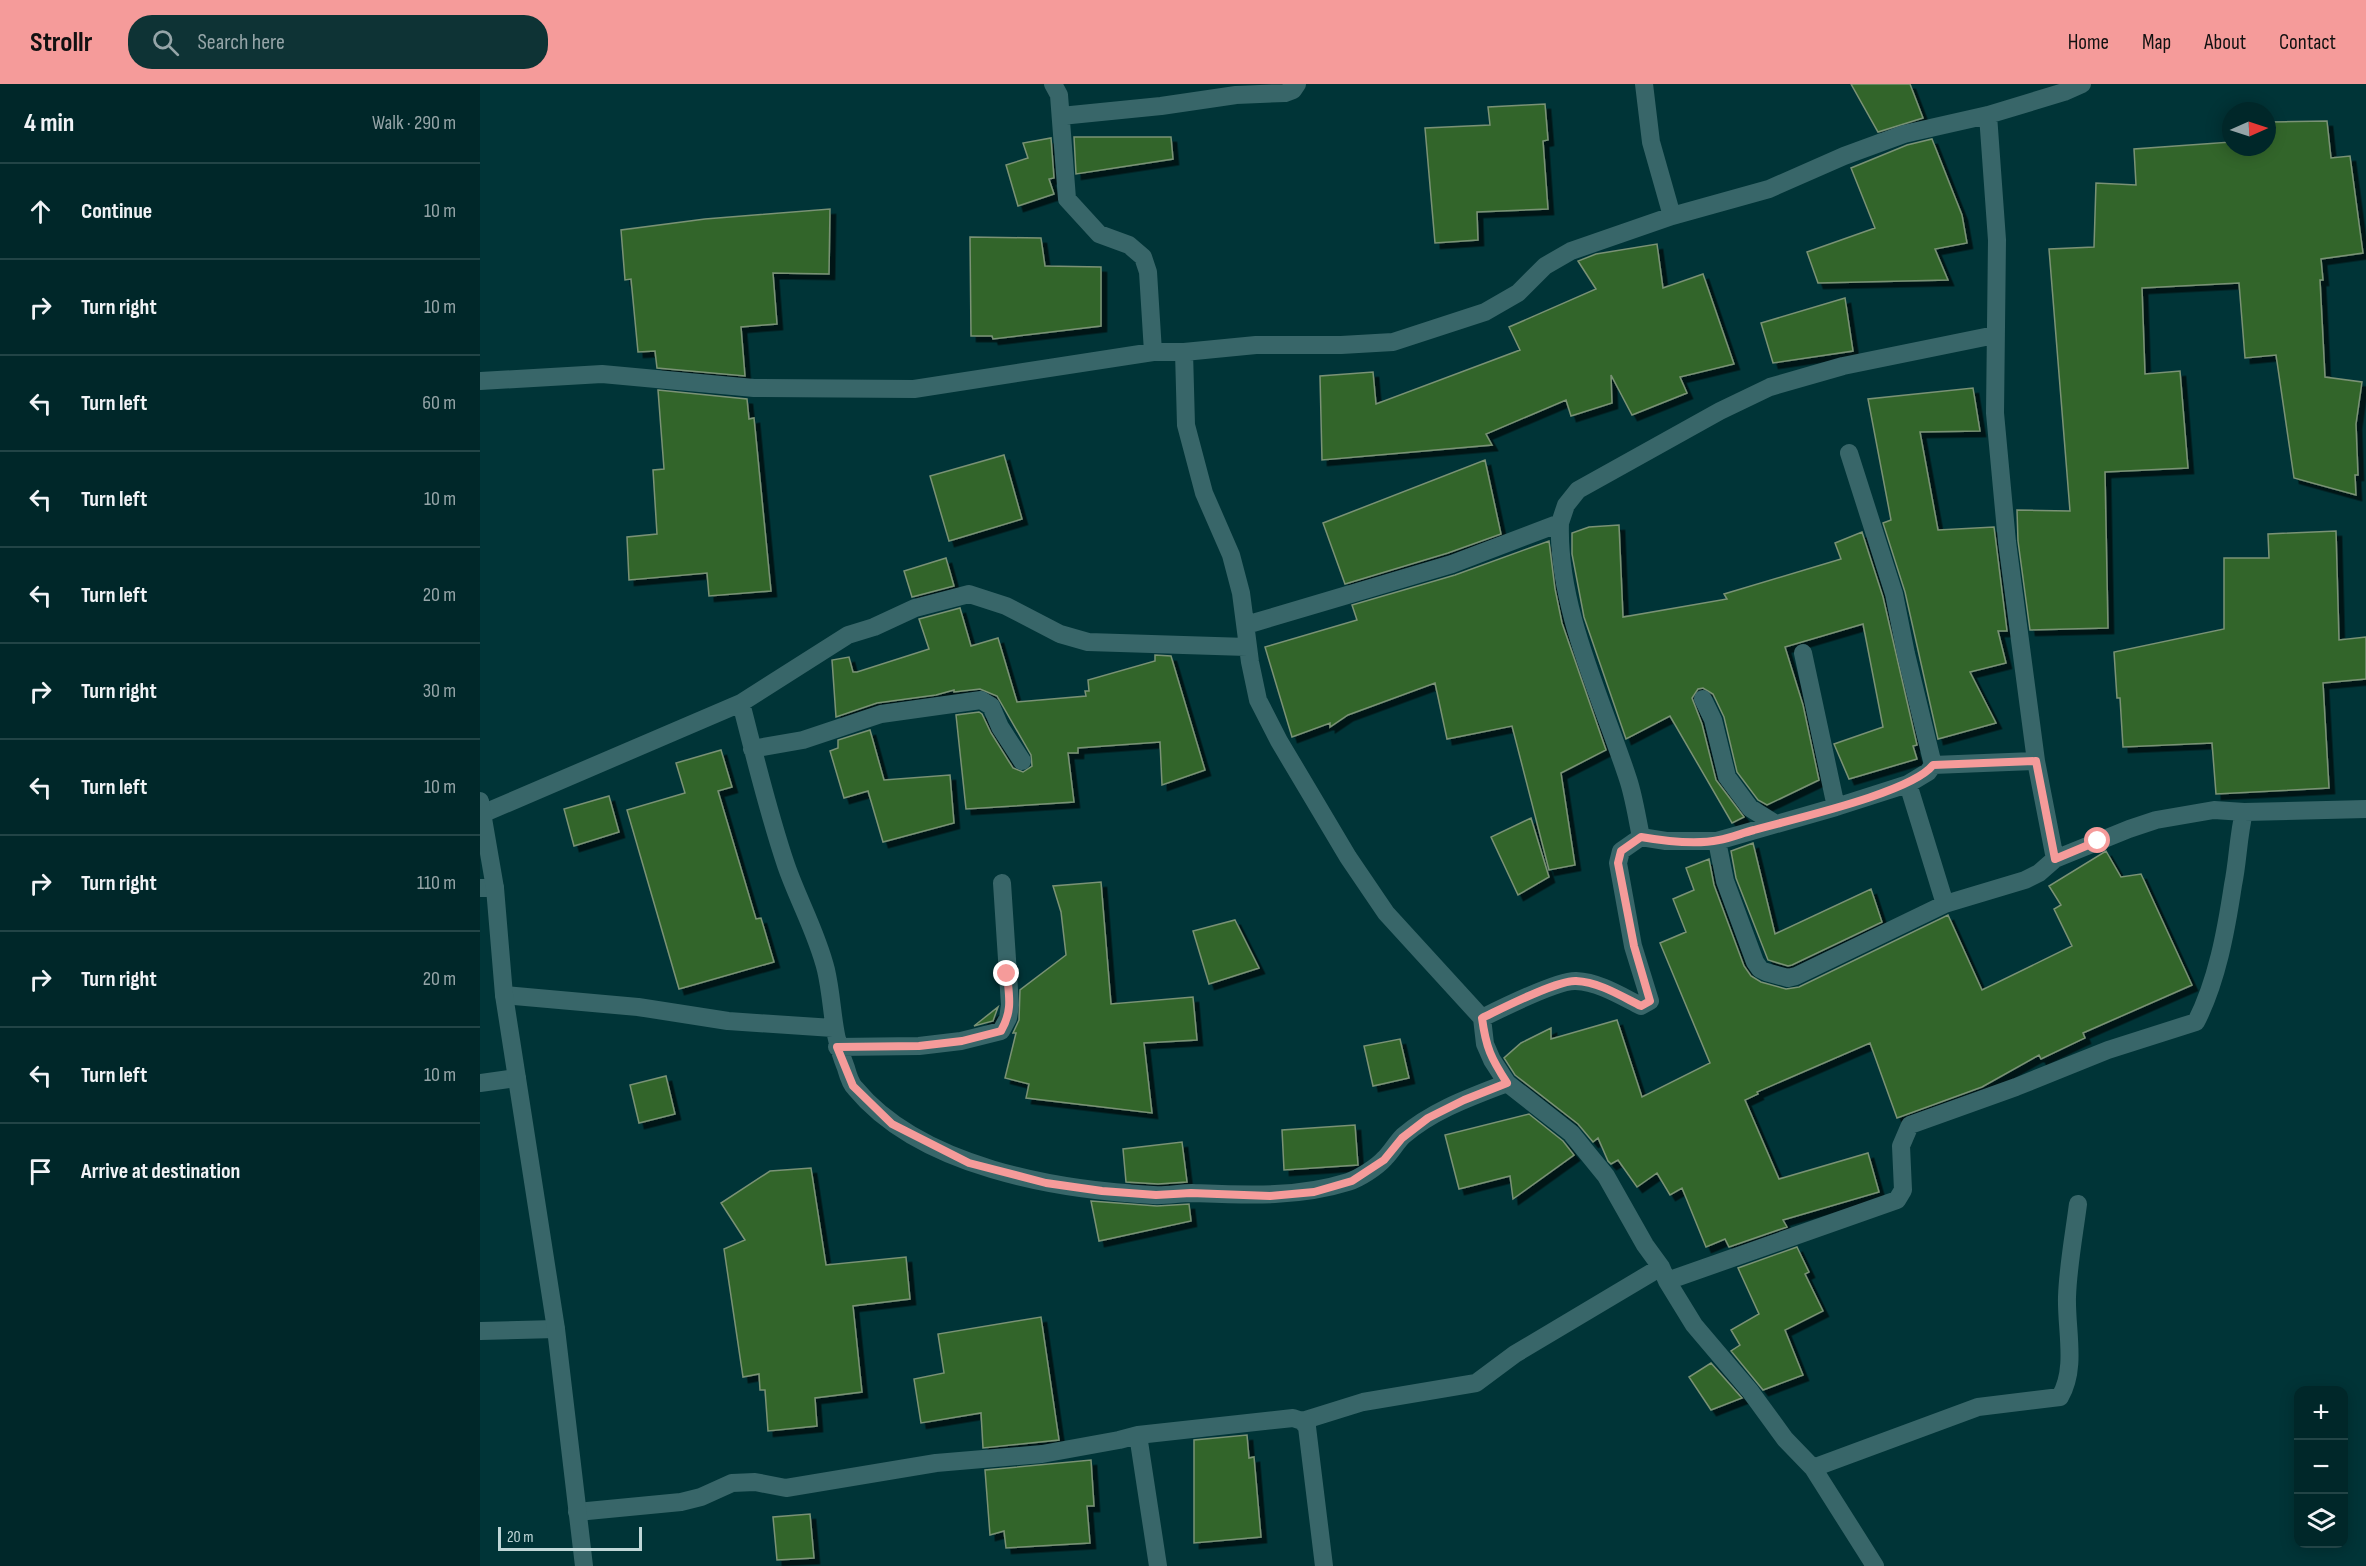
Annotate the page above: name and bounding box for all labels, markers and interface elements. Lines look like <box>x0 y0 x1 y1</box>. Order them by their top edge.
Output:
search box <box>128 15 548 69</box>
text: Strollr <box>30 26 92 59</box>
icon: search <box>149 26 182 59</box>
text: Search here <box>197 29 285 56</box>
text: Home <box>2068 30 2109 55</box>
text: Map <box>2142 30 2171 55</box>
text: About <box>2204 30 2246 55</box>
text: Contact <box>2279 30 2336 55</box>
north arrow <box>2222 102 2276 156</box>
text: 4 min <box>24 108 74 139</box>
text: Walk · 290 m <box>372 111 456 135</box>
icon: ahead <box>24 195 57 228</box>
text: Continue <box>81 198 152 225</box>
text: 10 m <box>424 199 456 223</box>
icon: right <box>24 291 57 324</box>
text: Turn right <box>81 294 157 321</box>
text: 10 m <box>424 295 456 319</box>
icon: left <box>24 387 57 420</box>
text: Turn left <box>81 390 147 417</box>
text: 60 m <box>422 391 456 415</box>
icon: left <box>24 483 57 516</box>
text: Turn left <box>81 486 147 513</box>
text: 10 m <box>424 487 456 511</box>
icon: left <box>24 579 57 612</box>
text: Turn left <box>81 582 147 609</box>
text: 20 m <box>423 583 456 607</box>
icon: right <box>24 675 57 708</box>
text: Turn right <box>81 678 157 705</box>
text: 30 m <box>423 679 456 703</box>
icon: left <box>24 771 57 804</box>
text: Turn left <box>81 774 147 801</box>
text: 10 m <box>424 775 456 799</box>
route start <box>2084 827 2110 853</box>
icon: right <box>24 867 57 900</box>
text: Turn right <box>81 870 157 897</box>
text: 110 m <box>417 871 456 895</box>
route end <box>993 960 1019 986</box>
icon: right <box>24 963 57 996</box>
text: Turn right <box>81 966 157 993</box>
text: 20 m <box>423 967 456 991</box>
icon: left <box>24 1059 57 1092</box>
text: Turn left <box>81 1062 147 1089</box>
text: 10 m <box>424 1063 456 1087</box>
icon: arrive <box>24 1155 57 1188</box>
text: Arrive at destination <box>81 1158 240 1185</box>
map controls <box>2294 1386 2348 1548</box>
button: + <box>2294 1386 2348 1440</box>
button: − <box>2294 1440 2348 1494</box>
button: layers <box>2294 1494 2348 1548</box>
scale bar <box>498 1524 642 1552</box>
text: 20 m <box>507 1528 534 1547</box>

